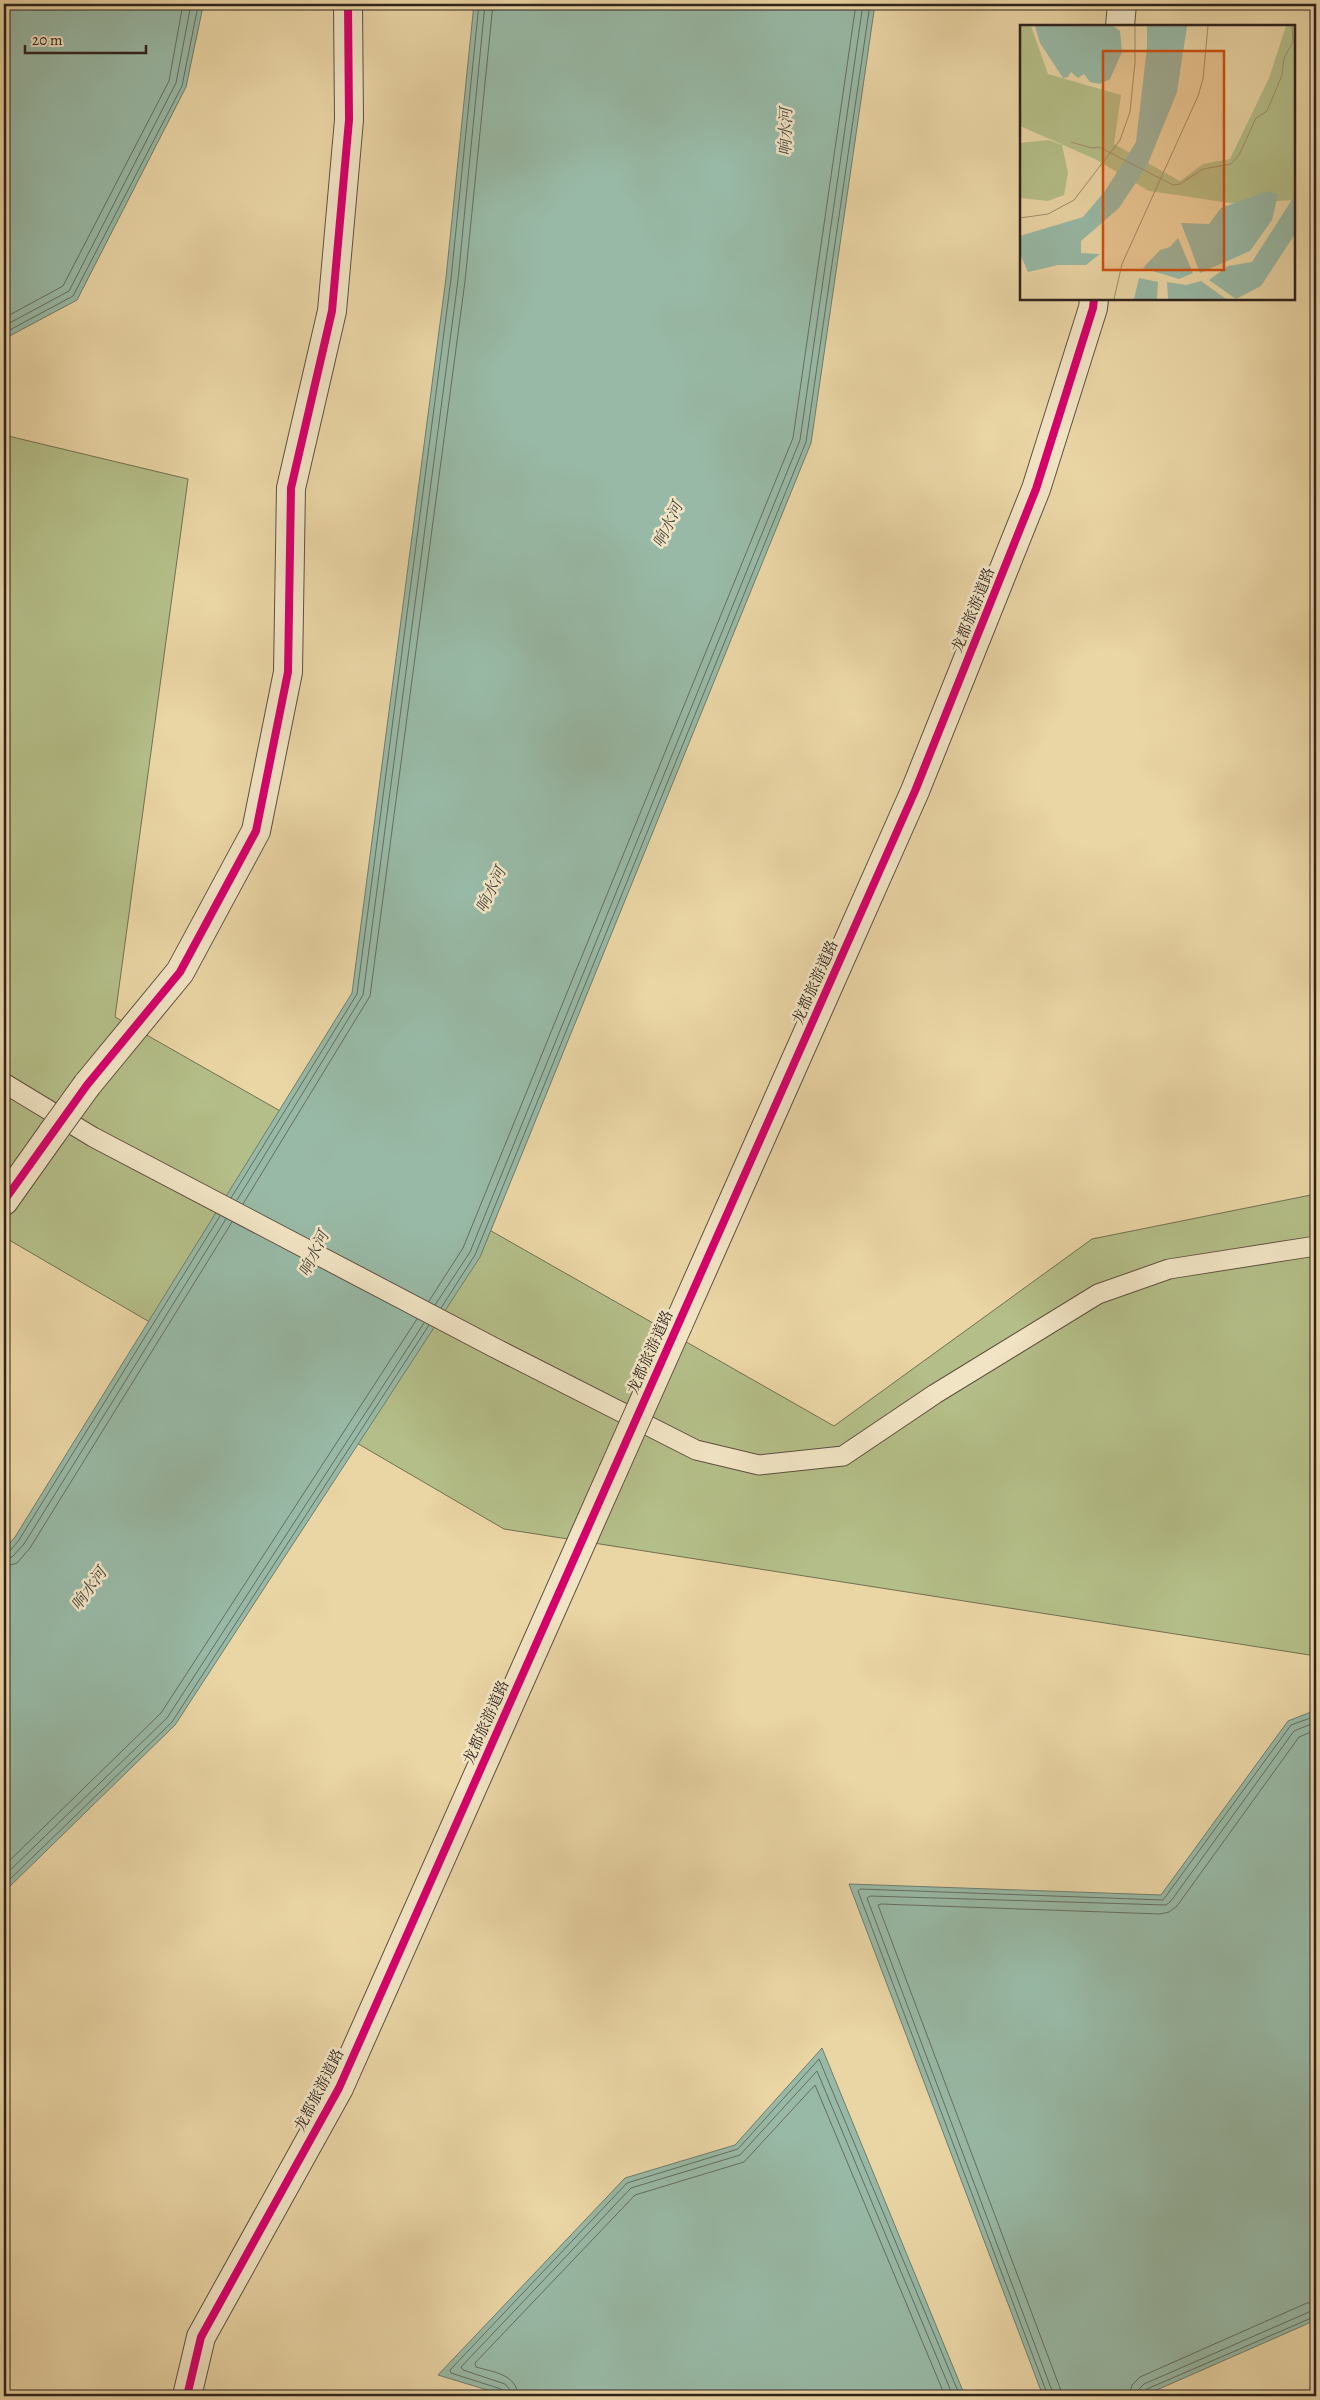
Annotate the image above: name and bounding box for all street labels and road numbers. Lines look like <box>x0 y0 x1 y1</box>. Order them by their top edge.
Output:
street label: 龙都旅游道路 <box>947 565 999 655</box>
street label: 龙都旅游道路 <box>788 937 842 1027</box>
street label: 龙都旅游道路 <box>623 1307 677 1397</box>
street label: 龙都旅游道路 <box>459 1677 513 1767</box>
street label: 龙都旅游道路 <box>290 2045 348 2135</box>

